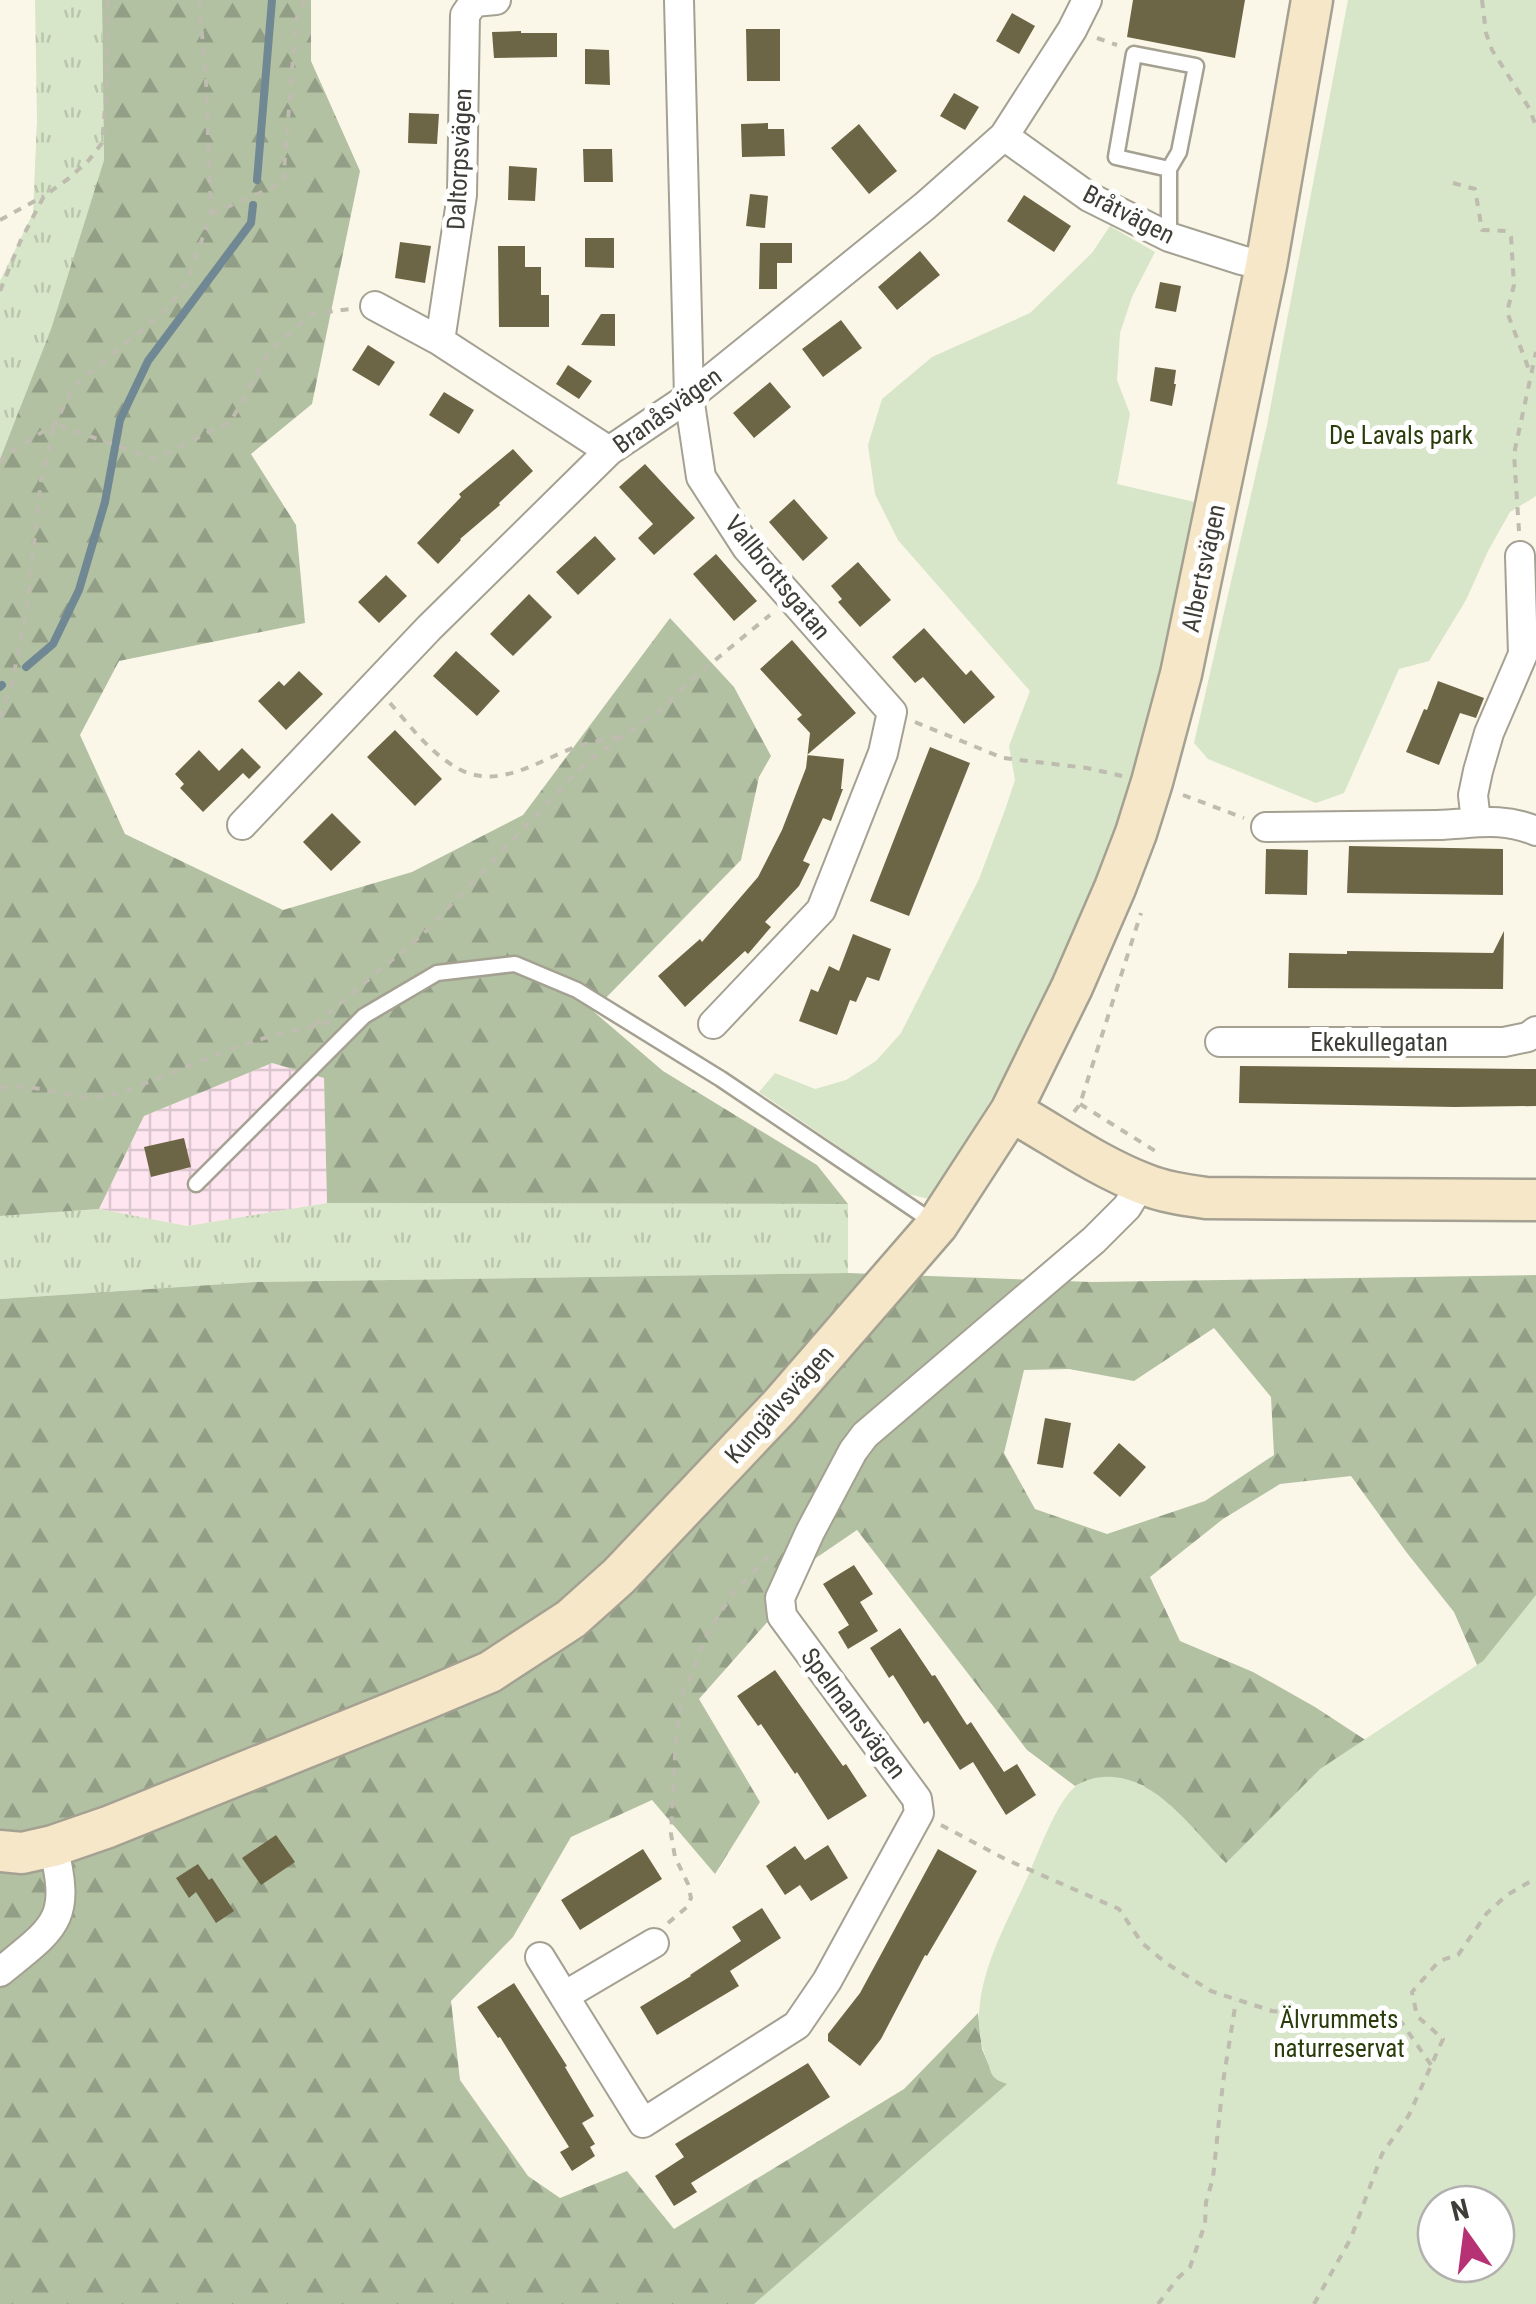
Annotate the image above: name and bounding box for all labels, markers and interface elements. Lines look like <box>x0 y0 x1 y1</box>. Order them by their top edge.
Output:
street label: Daltorpsvägen <box>441 88 478 231</box>
street label: Bråtvägen <box>1078 179 1179 250</box>
street label: Branåsvägen <box>607 361 727 459</box>
park label: De Lavals park <box>1329 421 1474 450</box>
street label: Albertsvägen <box>1176 502 1231 635</box>
street label: Vallbrottsgatan <box>719 509 836 645</box>
street label: Ekekullegatan <box>1310 1028 1448 1057</box>
street label: Kungälvsvägen <box>719 1340 840 1469</box>
street label: Spelmansvägen <box>795 1642 912 1784</box>
park label: Älvrummets naturreservat <box>1273 2005 1405 2063</box>
north arrow <box>1416 2184 1516 2284</box>
text: N <box>1448 2192 1472 2228</box>

